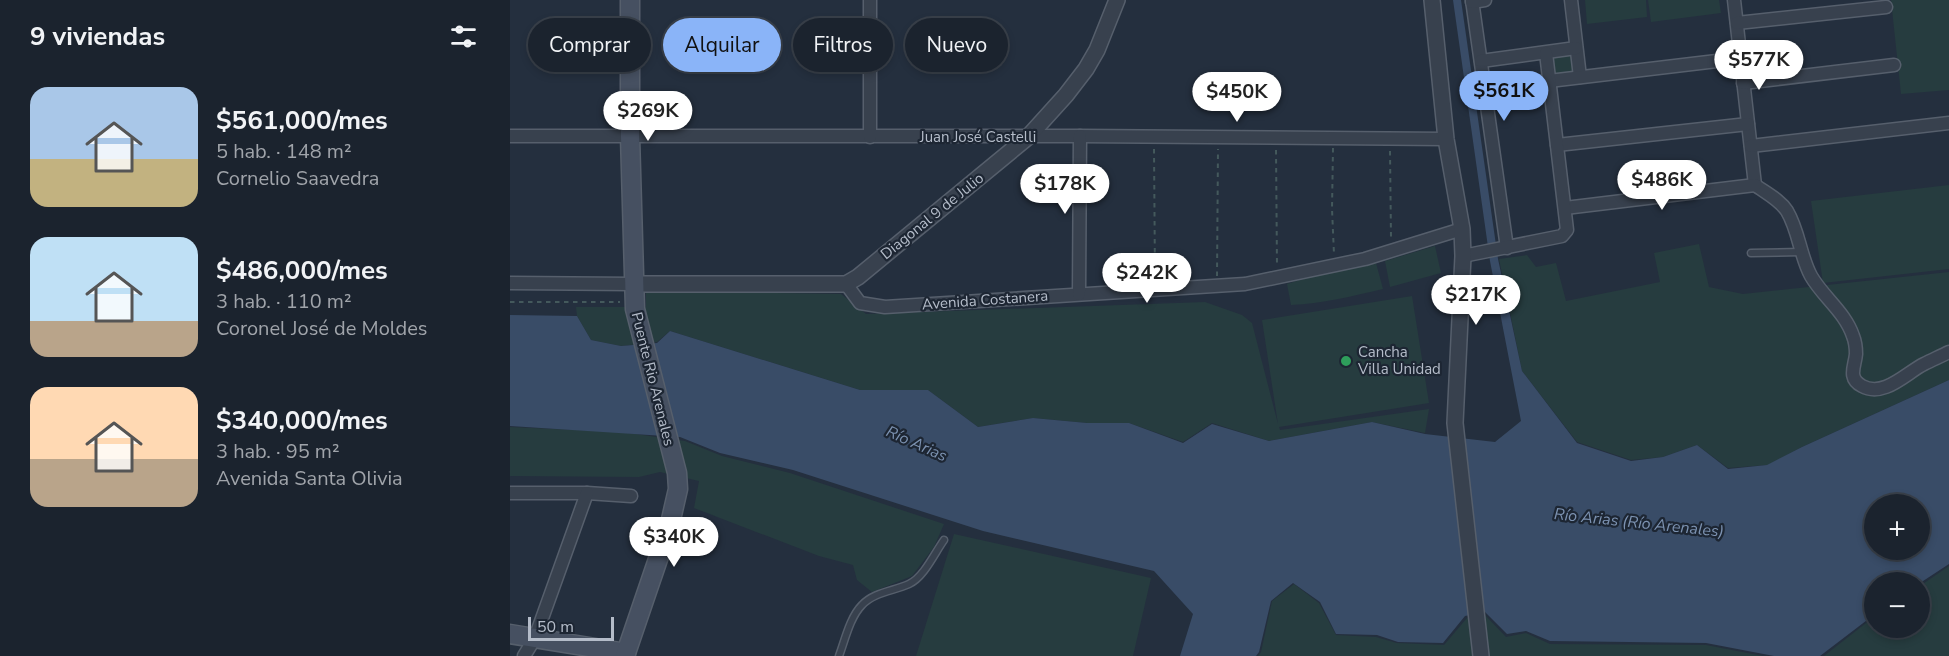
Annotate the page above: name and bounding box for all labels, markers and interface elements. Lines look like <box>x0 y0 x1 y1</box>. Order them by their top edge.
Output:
chip: Comprar <box>528 18 651 72</box>
chip: Alquilar <box>663 18 781 72</box>
chip: Filtros <box>793 18 893 72</box>
chip: Nuevo <box>905 18 1008 72</box>
text: 9 viviendas <box>30 19 165 54</box>
icon: filters <box>447 20 480 53</box>
pin: $577K <box>1717 40 1801 91</box>
text: $577K <box>1728 46 1790 73</box>
pin: $561K <box>1462 71 1546 122</box>
pin: $450K <box>1195 72 1279 123</box>
text: $561K <box>1473 77 1535 104</box>
text: $450K <box>1206 78 1268 105</box>
pin: $269K <box>606 91 690 142</box>
text: $269K <box>617 97 679 124</box>
text: $561,000/mes <box>216 103 388 138</box>
icon: home <box>78 111 150 183</box>
street label: Juan José Castelli <box>919 127 1036 147</box>
text: 5 hab. · 148 m² <box>216 138 352 165</box>
pin: $486K <box>1620 160 1704 211</box>
pin: $178K <box>1023 164 1107 215</box>
text: Cornelio Saavedra <box>216 165 379 192</box>
text: $486K <box>1631 166 1693 193</box>
street label: Diagonal 9 de Julio <box>876 168 988 264</box>
text: $178K <box>1034 170 1096 197</box>
text: $486,000/mes <box>216 253 388 288</box>
pin: $242K <box>1105 253 1189 304</box>
text: $242K <box>1116 259 1178 286</box>
icon: home <box>78 261 150 333</box>
pin: $217K <box>1434 275 1518 326</box>
text: $217K <box>1445 281 1507 308</box>
street label: Avenida Costanera <box>921 286 1049 314</box>
text: 3 hab. · 110 m² <box>216 288 352 315</box>
street label: Puente Rio Arenales <box>627 310 679 448</box>
text: Coronel José de Moldes <box>216 315 428 342</box>
place label: Cancha Villa Unidad <box>1357 342 1441 379</box>
marker: Cancha Villa Unidad <box>1339 354 1353 368</box>
text: $340,000/mes <box>216 403 388 438</box>
icon: home <box>78 411 150 483</box>
water label: Río Arias <box>883 421 951 467</box>
text: 3 hab. · 95 m² <box>216 438 340 465</box>
text: Avenida Santa Olivia <box>216 465 403 492</box>
map controls <box>1864 494 1930 638</box>
button: + <box>1864 494 1930 560</box>
water label: Río Arias (Río Arenales) <box>1553 503 1725 543</box>
pin: $340K <box>632 517 716 568</box>
text: $340K <box>643 523 705 550</box>
button: − <box>1864 572 1930 638</box>
scale bar <box>528 614 614 642</box>
text: 50 m <box>537 616 574 638</box>

